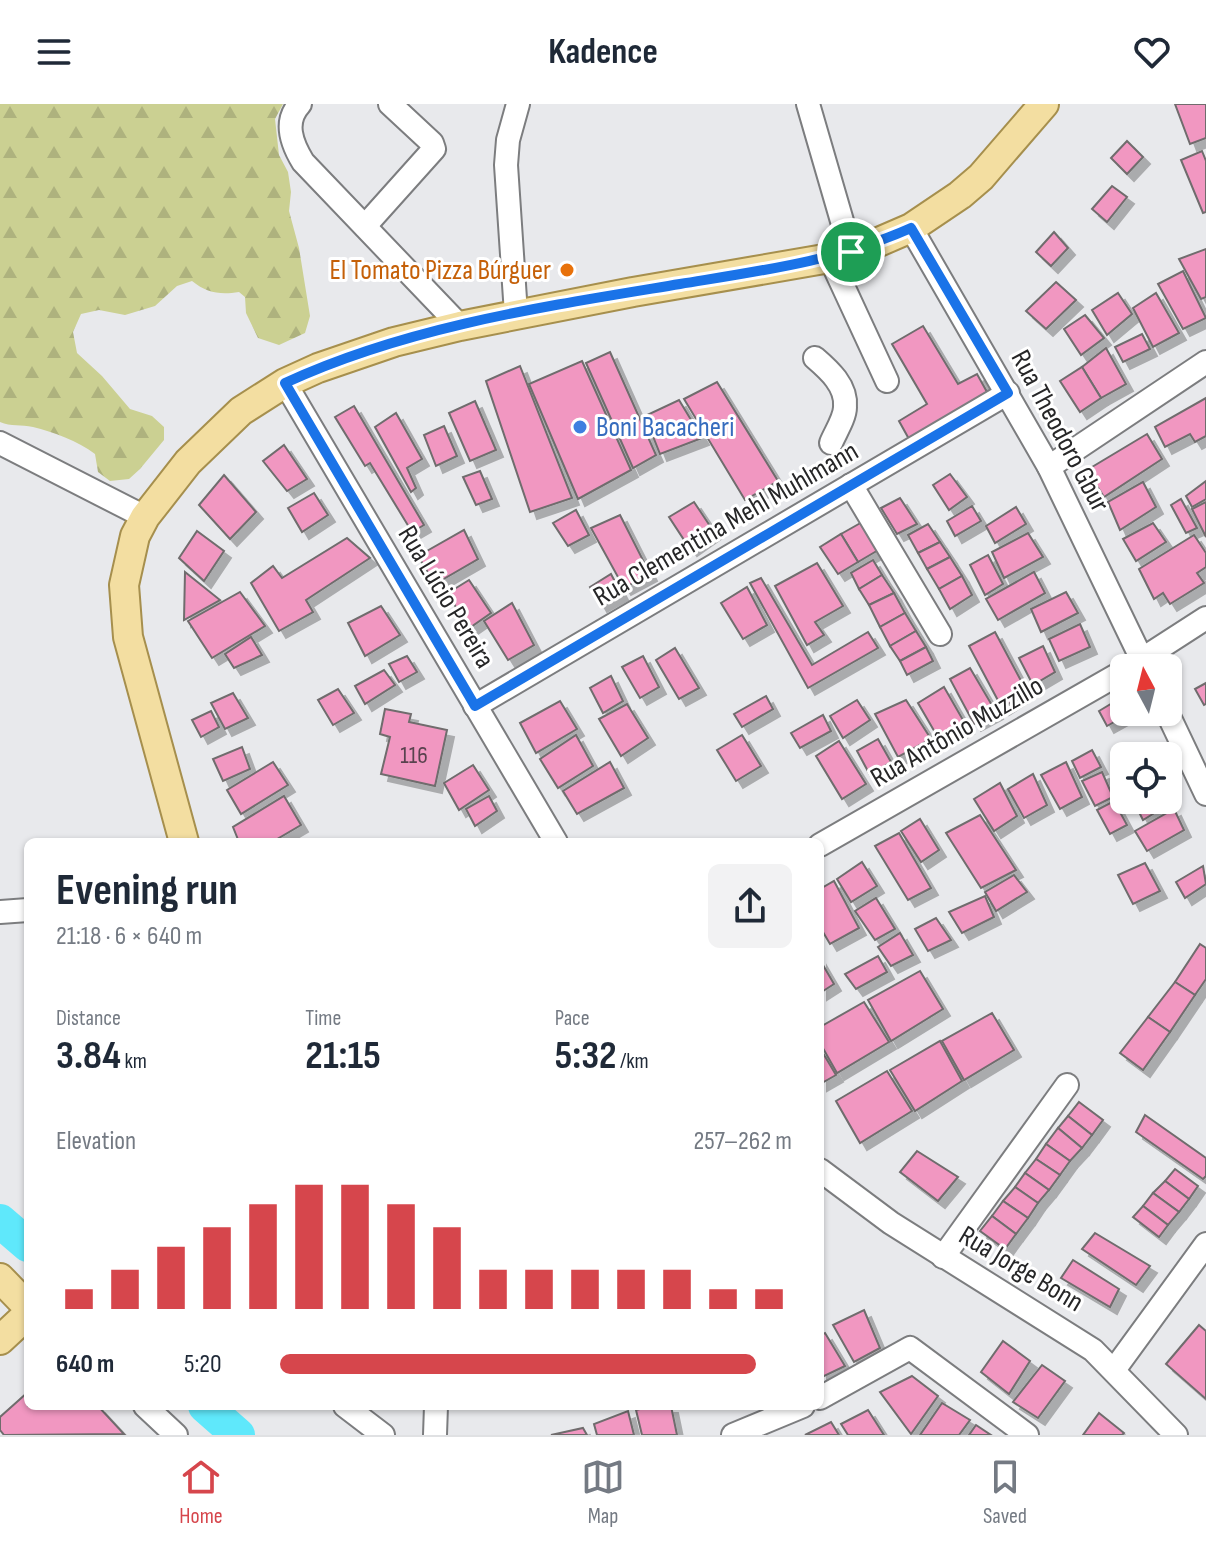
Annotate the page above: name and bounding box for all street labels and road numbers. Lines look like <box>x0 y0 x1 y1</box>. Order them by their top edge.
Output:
street label: Rua Theodoro Gbur <box>1004 345 1116 517</box>
street label: Rua Clementina Mehl Muhlmann <box>588 435 864 613</box>
street label: Rua Lúcio Pereira <box>391 520 501 674</box>
street label: Rua Antônio Muzzillo <box>865 669 1049 795</box>
street label: Rua Jorge Bonn <box>953 1219 1089 1319</box>

